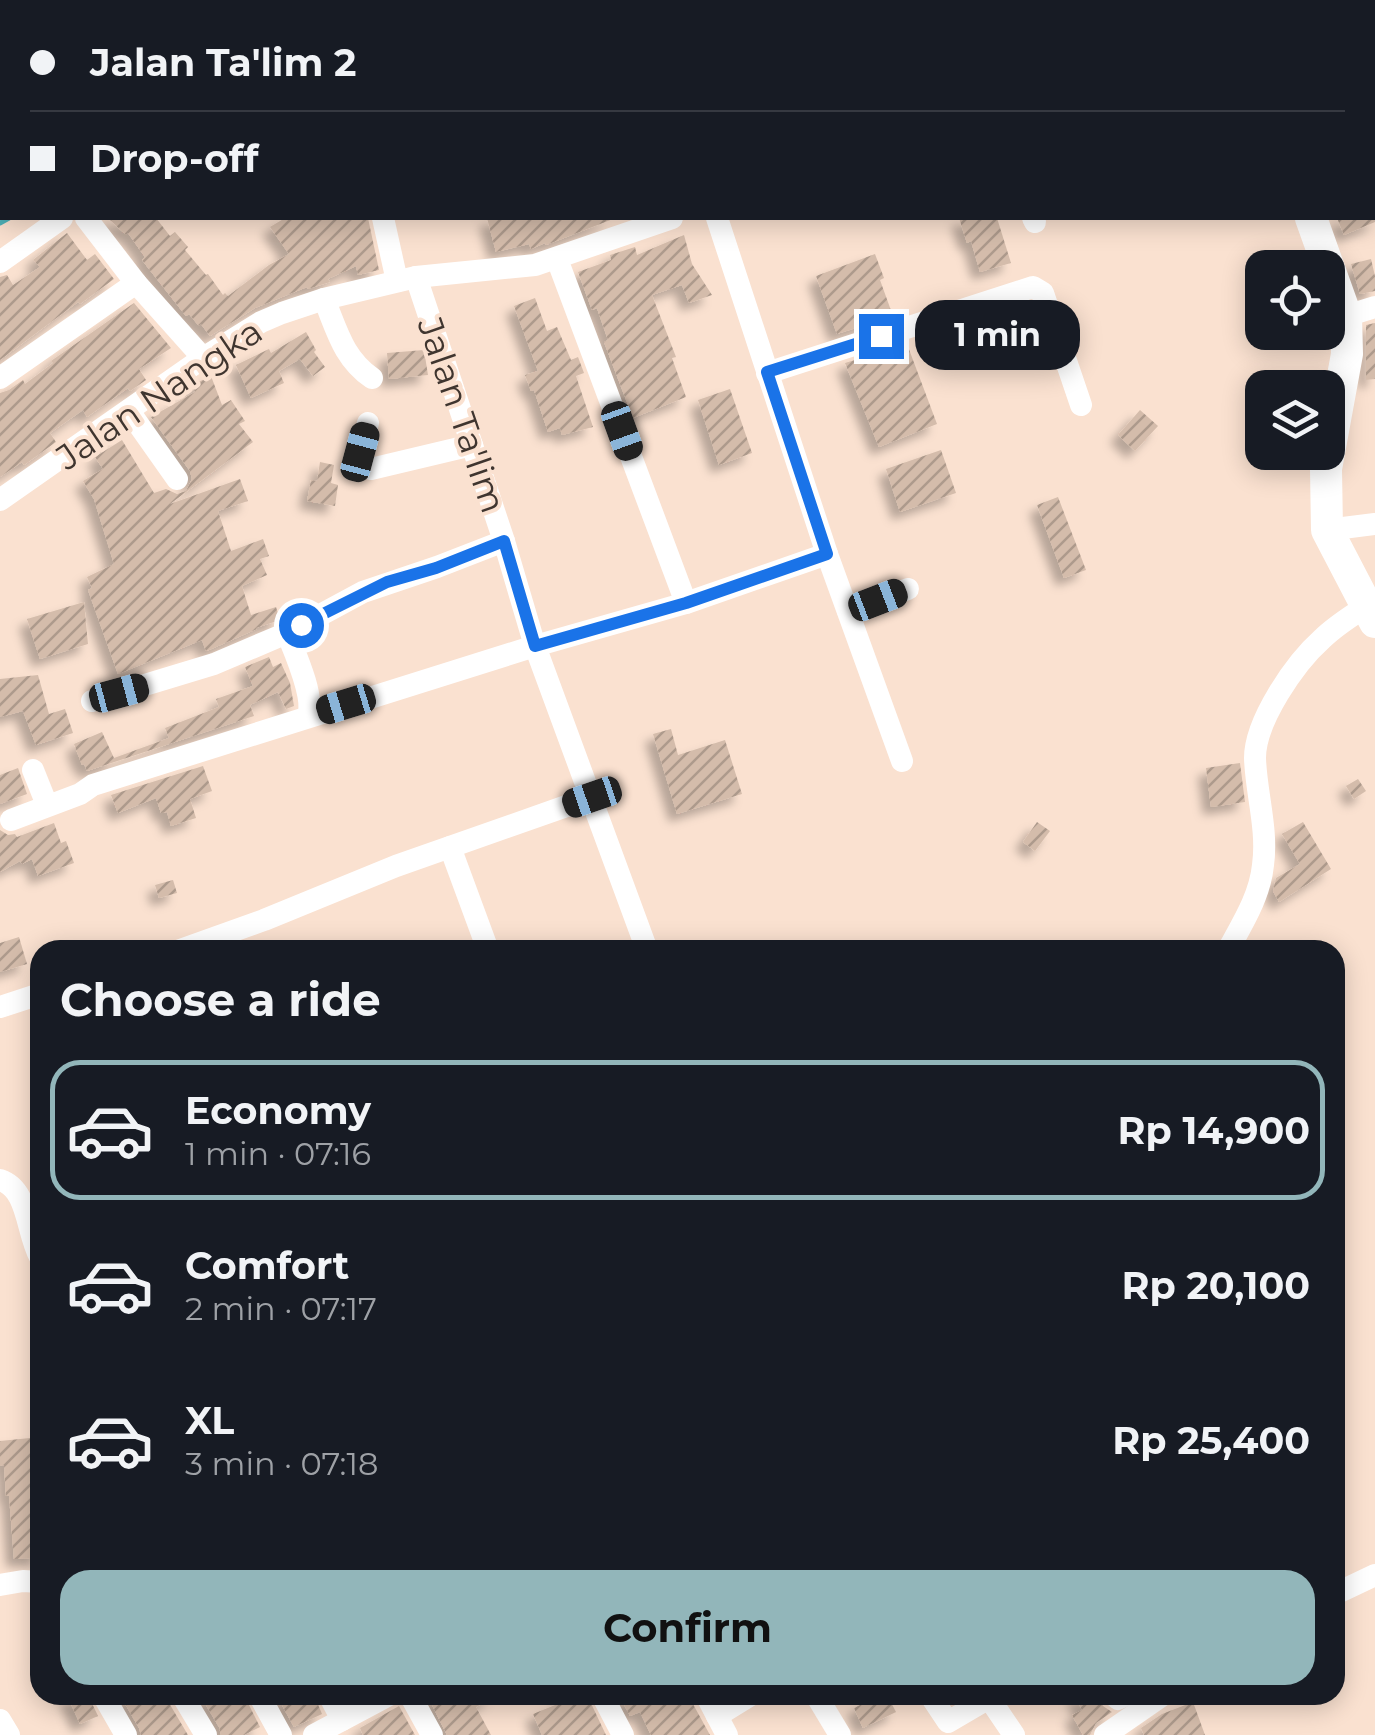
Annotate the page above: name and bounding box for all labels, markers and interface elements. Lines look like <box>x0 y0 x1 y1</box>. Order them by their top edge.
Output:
text: Jalan Ta'lim 2 <box>90 39 356 86</box>
text: Drop-off <box>90 135 259 182</box>
map controls <box>1245 250 1345 470</box>
button: locate <box>1245 250 1345 350</box>
callout: 1 min <box>916 301 1081 371</box>
street label: Jalan Nangka <box>47 309 270 479</box>
street label: Jalan Ta'lim <box>408 311 516 518</box>
route end <box>859 314 904 359</box>
text: 1 min <box>954 315 1041 354</box>
button: layers <box>1245 370 1345 470</box>
car <box>598 398 646 464</box>
car <box>338 419 382 485</box>
car <box>845 575 911 625</box>
route start <box>279 603 324 648</box>
car <box>86 671 152 715</box>
car <box>313 681 379 727</box>
car <box>559 773 625 821</box>
text: Choose a ride <box>60 972 381 1027</box>
icon: car <box>65 1085 155 1175</box>
text: Economy <box>185 1087 371 1134</box>
text: Rp 14,900 <box>1117 1107 1310 1154</box>
text: 1 min · 07:16 <box>185 1134 371 1173</box>
icon: car <box>65 1240 155 1330</box>
text: Comfort <box>185 1242 349 1289</box>
text: Rp 20,100 <box>1122 1262 1310 1309</box>
text: 2 min · 07:17 <box>185 1289 377 1328</box>
icon: car <box>65 1395 155 1485</box>
text: XL <box>185 1397 234 1444</box>
text: Rp 25,400 <box>1112 1417 1310 1464</box>
text: 3 min · 07:18 <box>185 1444 378 1483</box>
button: Confirm <box>60 1570 1315 1685</box>

